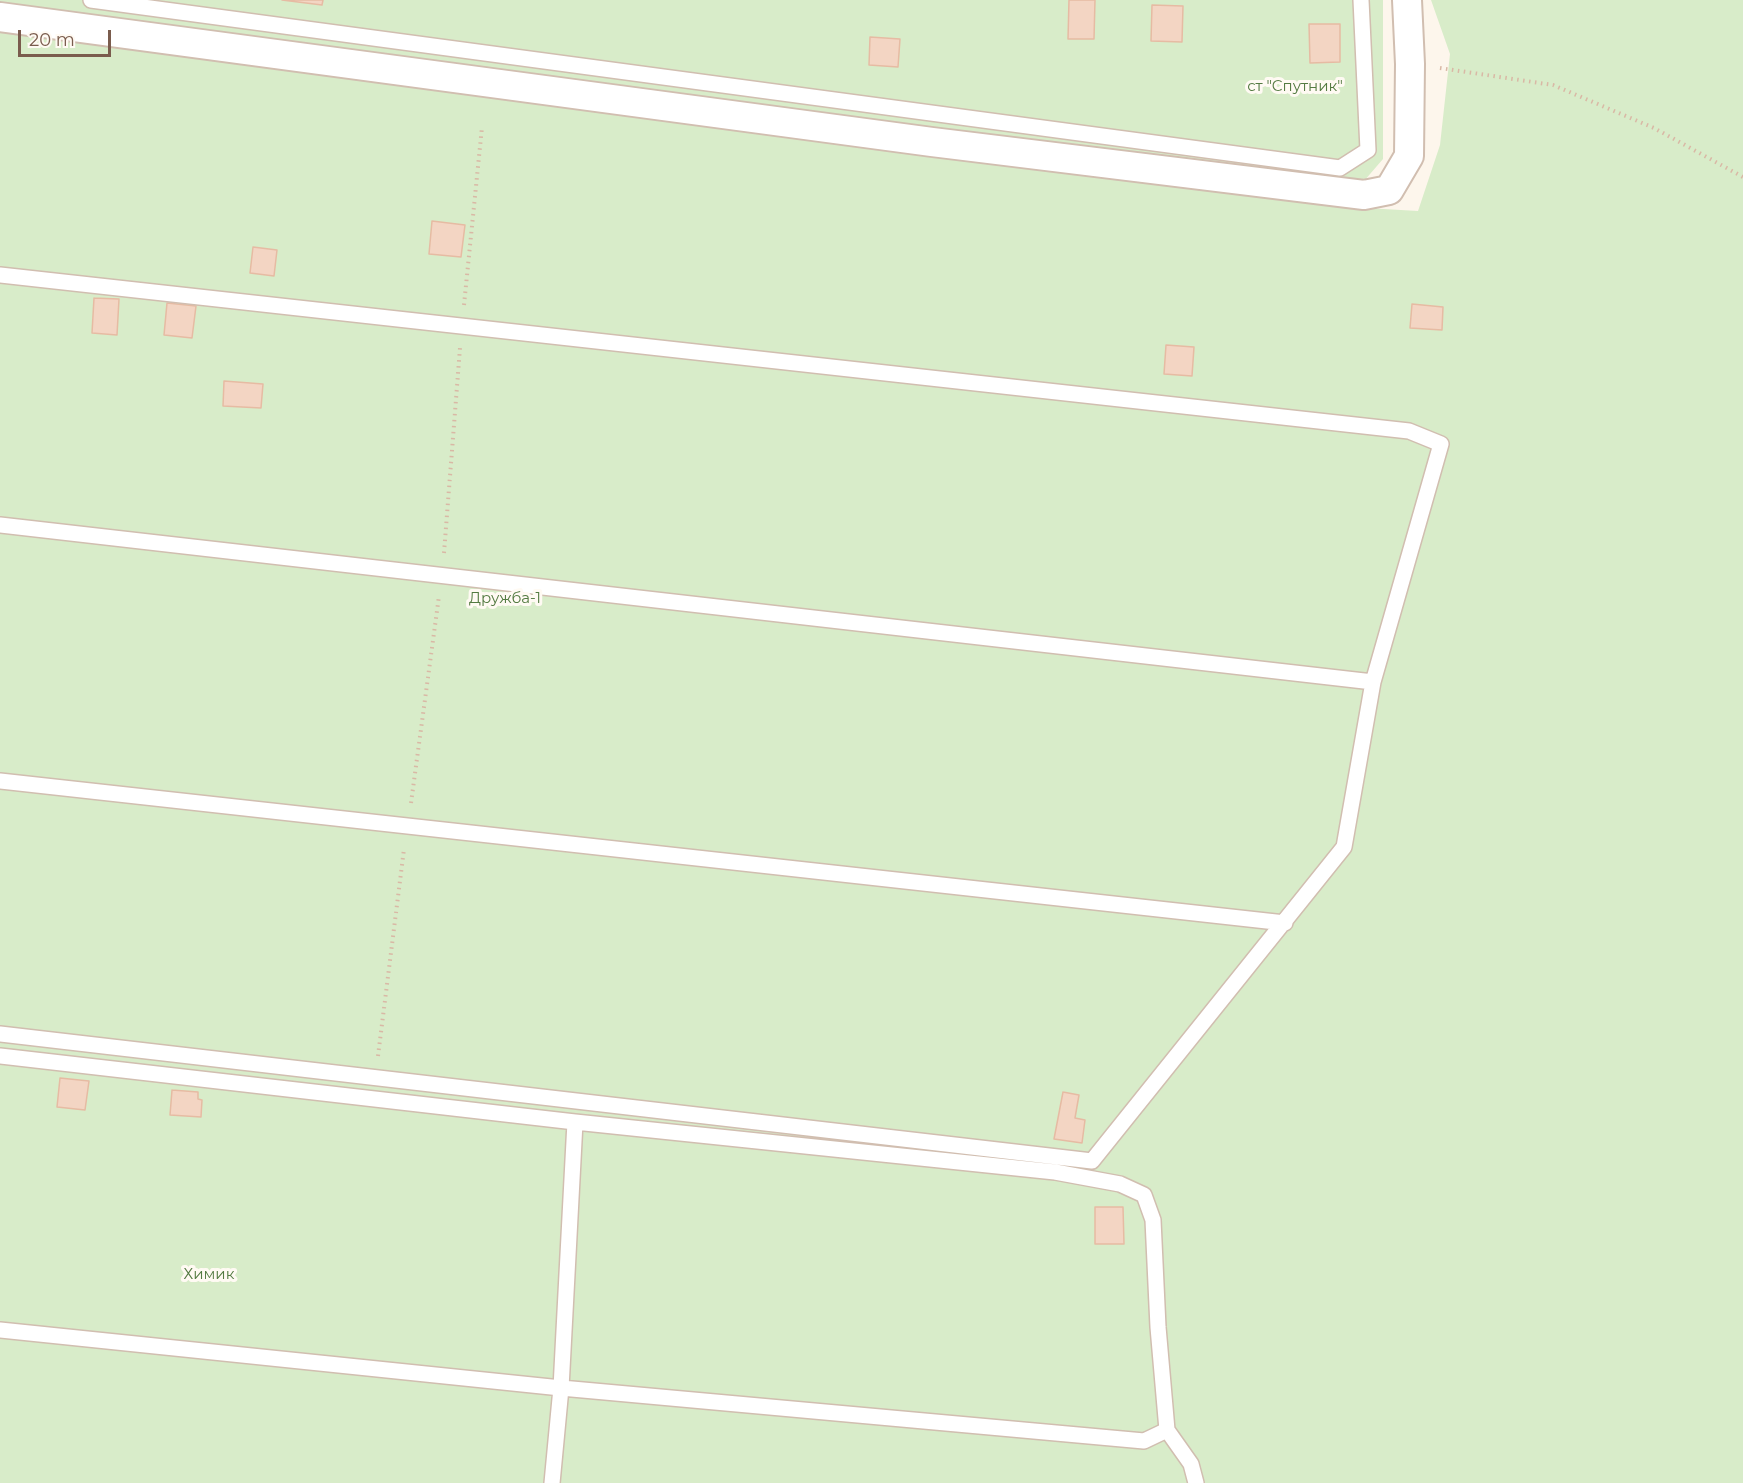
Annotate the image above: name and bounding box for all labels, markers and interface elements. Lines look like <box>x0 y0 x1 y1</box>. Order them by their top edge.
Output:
scale bar <box>21 18 114 56</box>
text: 20 m <box>29 29 75 51</box>
park label: ст "Спутник" <box>1247 78 1343 96</box>
park label: Дружба-1 <box>469 590 541 608</box>
park label: Химик <box>184 1266 234 1284</box>

